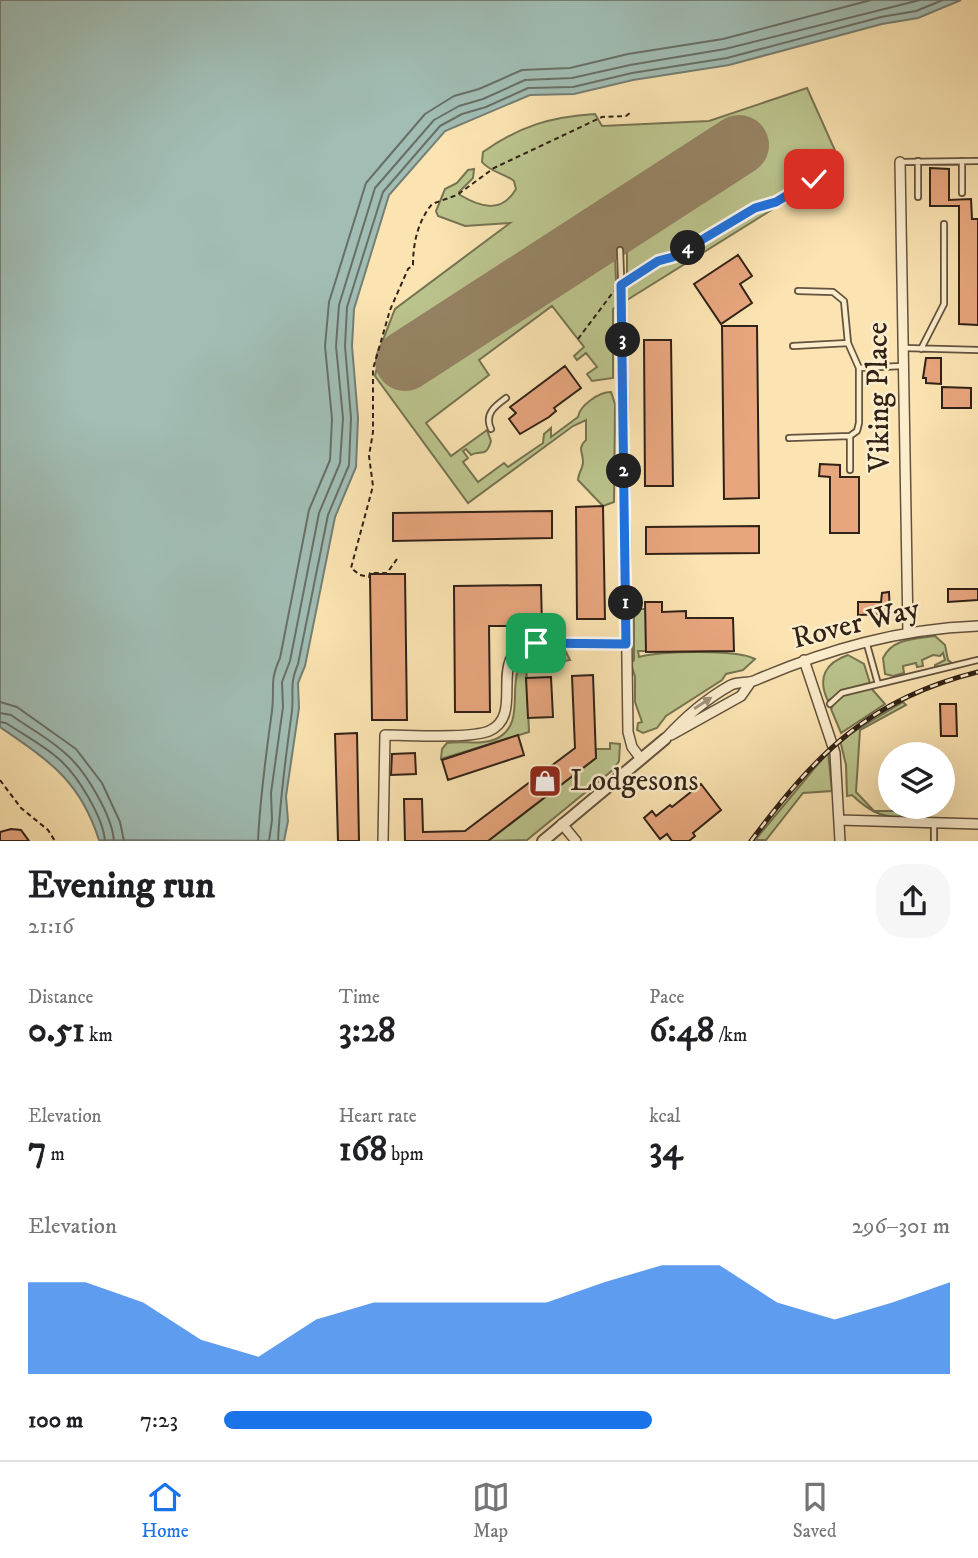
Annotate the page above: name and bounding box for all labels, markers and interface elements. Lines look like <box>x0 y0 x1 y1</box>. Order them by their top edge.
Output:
pin <box>784 149 844 209</box>
icon: check <box>795 160 833 198</box>
pin: 4 <box>670 230 706 266</box>
text: 4 <box>682 236 693 259</box>
pin: 3 <box>606 322 640 358</box>
street label: Viking Place <box>859 322 899 473</box>
text: 3 <box>619 328 626 351</box>
pin: 2 <box>606 454 642 489</box>
text: 2 <box>619 459 628 482</box>
pin: 1 <box>608 586 644 620</box>
street label: Rover Way <box>788 590 924 658</box>
text: 1 <box>622 591 629 614</box>
pin <box>506 613 566 673</box>
icon: arrive <box>517 624 555 662</box>
one-way arrow <box>693 696 713 709</box>
map controls <box>878 742 955 819</box>
button: layers <box>878 742 955 819</box>
shop icon: Lodgesons <box>526 762 564 800</box>
place label: Lodgesons <box>570 763 699 800</box>
text: Evening run <box>28 862 215 910</box>
button: share <box>876 864 950 938</box>
text: 21:16 <box>28 912 74 941</box>
text: Distance <box>28 986 93 1009</box>
text: Time <box>339 986 380 1009</box>
text: Pace <box>649 986 684 1009</box>
text: 0.51 <box>28 1009 85 1053</box>
text: 3:28 <box>339 1009 396 1053</box>
text: 6:48 <box>649 1009 714 1053</box>
text: km <box>85 1024 113 1047</box>
text: /km <box>714 1024 747 1047</box>
text: Elevation <box>28 1105 102 1128</box>
text: Heart rate <box>339 1105 417 1128</box>
text: kcal <box>649 1105 681 1128</box>
text: 7 <box>28 1128 46 1172</box>
text: 168 <box>339 1128 387 1172</box>
text: 34 <box>649 1128 683 1172</box>
text: m <box>46 1143 65 1166</box>
text: bpm <box>387 1143 424 1166</box>
text: Elevation <box>28 1212 117 1241</box>
text: 296–301 m <box>852 1212 950 1241</box>
text: 100 m <box>28 1406 83 1435</box>
text: 7:23 <box>140 1406 178 1435</box>
tab: Home <box>142 1478 189 1543</box>
tab: Map <box>472 1478 510 1543</box>
tab: Saved <box>793 1478 836 1543</box>

